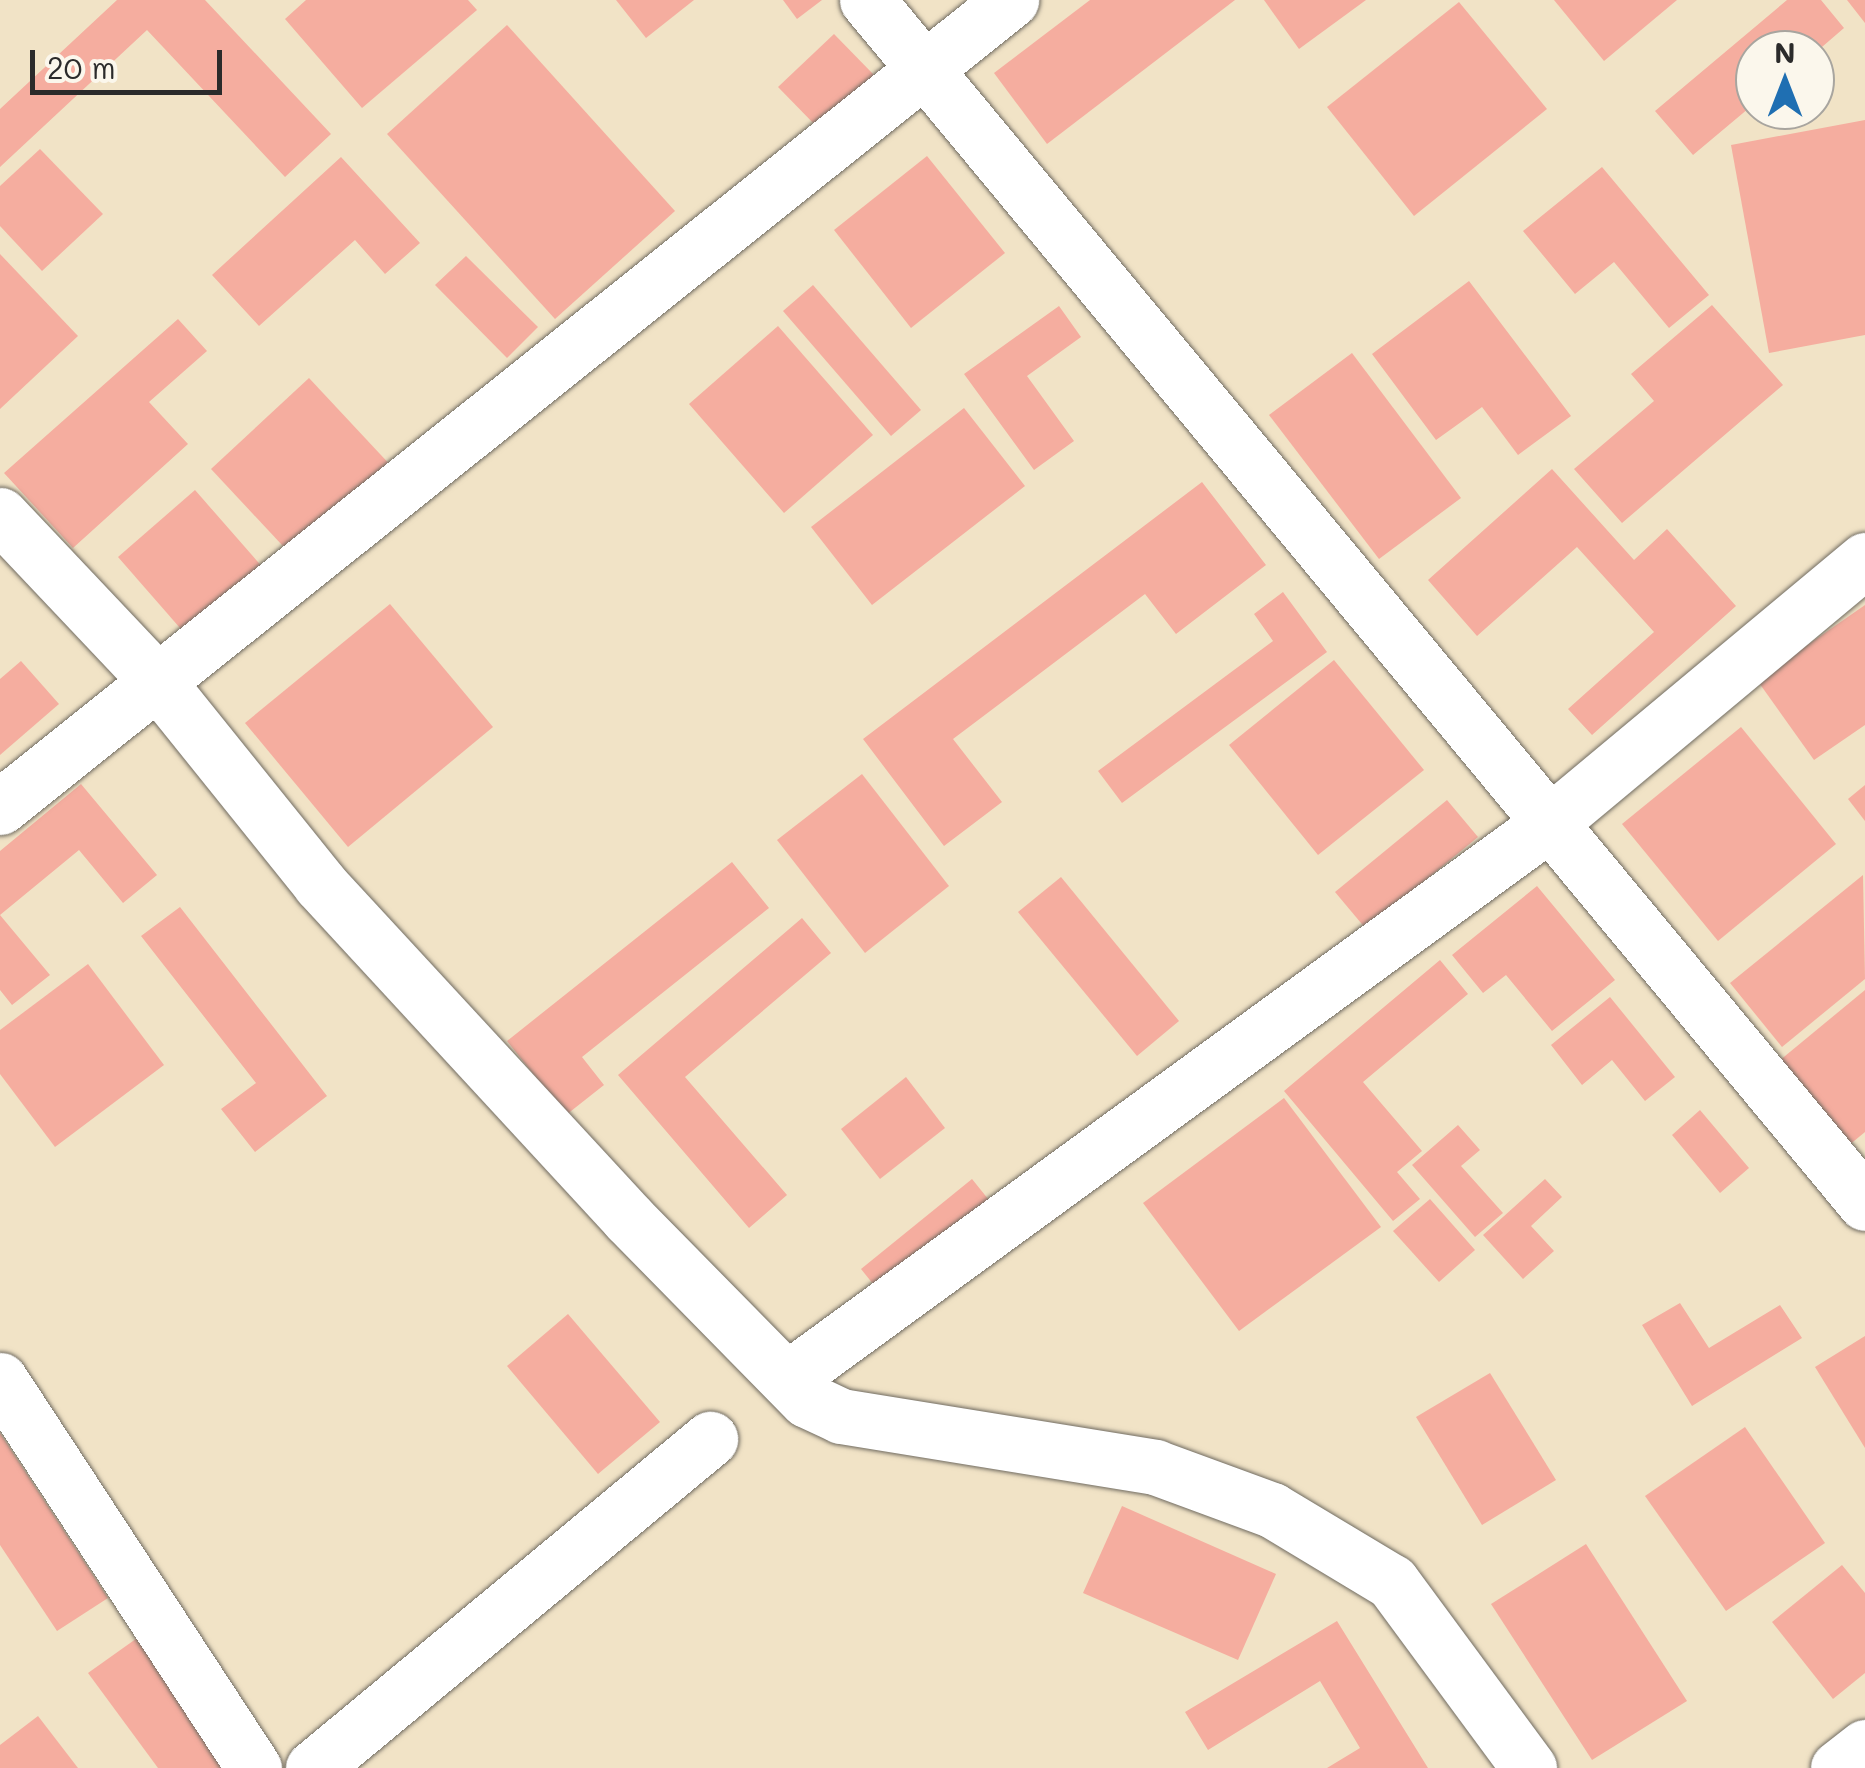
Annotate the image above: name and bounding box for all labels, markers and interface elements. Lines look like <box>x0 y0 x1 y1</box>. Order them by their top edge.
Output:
scale bar <box>35 30 228 92</box>
north arrow <box>1735 30 1835 130</box>
text: N <box>1774 34 1796 70</box>
text: 20 m <box>47 47 116 87</box>

